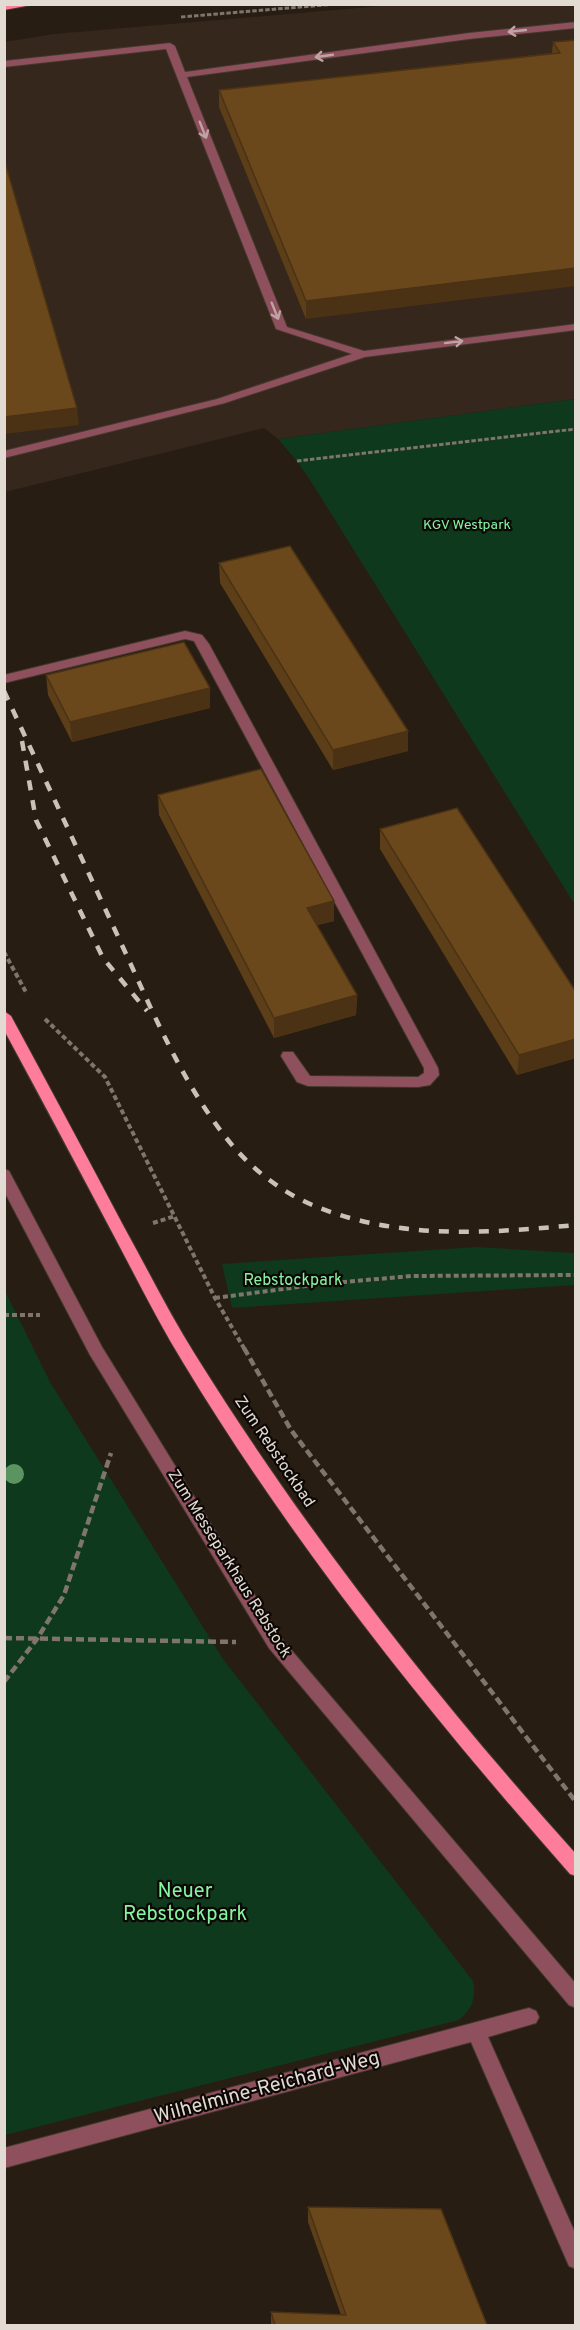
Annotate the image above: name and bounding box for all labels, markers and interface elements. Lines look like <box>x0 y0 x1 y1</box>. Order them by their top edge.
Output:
one-way arrow <box>508 26 528 37</box>
one-way arrow <box>315 50 334 61</box>
one-way arrow <box>198 120 209 139</box>
one-way arrow <box>270 301 281 320</box>
one-way arrow <box>443 337 463 348</box>
park label: KGV Westpark <box>423 517 511 534</box>
park label: Rebstockpark <box>243 1271 343 1291</box>
street label: Zum Rebstockbad <box>229 1392 319 1512</box>
street label: Zum Messeparkhaus Rebstock <box>163 1466 295 1662</box>
park label: Neuer Rebstockpark <box>123 1879 247 1928</box>
street label: Wilhelmine-Reichard-Weg <box>151 2045 383 2131</box>

